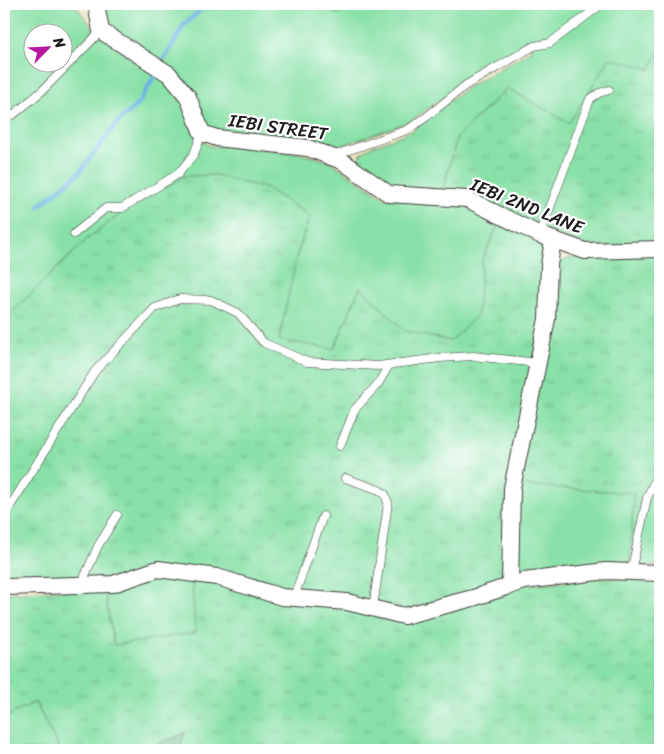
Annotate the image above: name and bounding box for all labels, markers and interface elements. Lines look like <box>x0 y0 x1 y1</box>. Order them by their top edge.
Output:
north arrow <box>22 22 72 72</box>
text: N <box>46 32 73 53</box>
street label: IEBI STREET <box>226 104 331 150</box>
street label: IEBI 2ND LANE <box>464 168 590 244</box>

